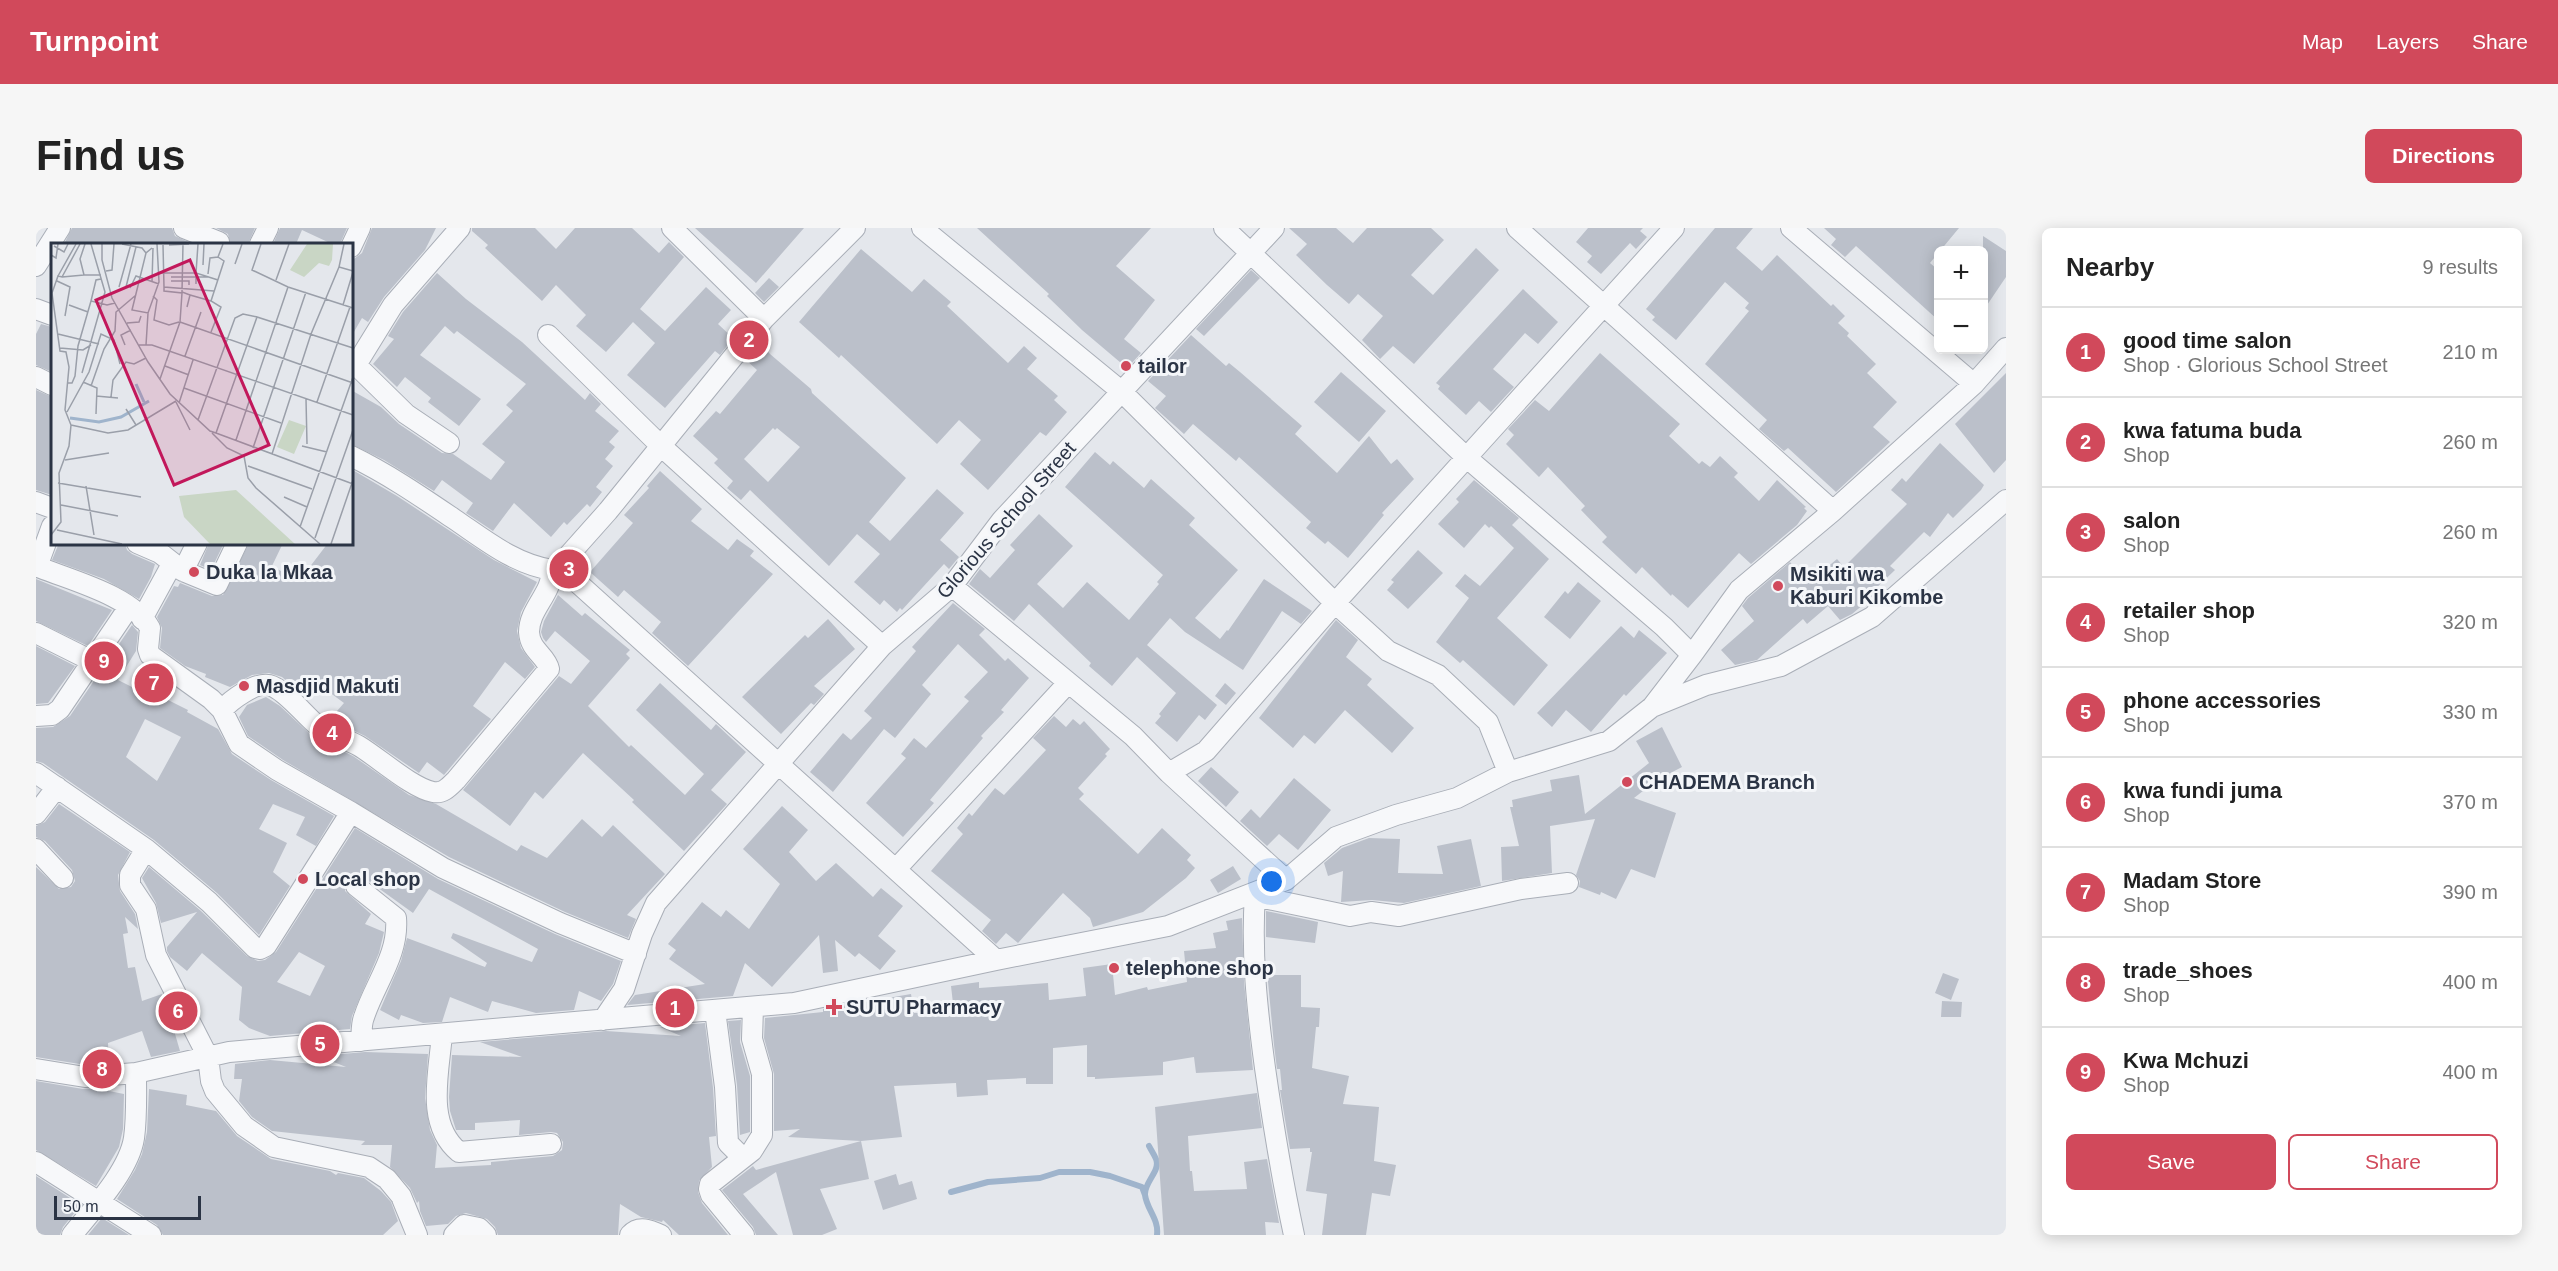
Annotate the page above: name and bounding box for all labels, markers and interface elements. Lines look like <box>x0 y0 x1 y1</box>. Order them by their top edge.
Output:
text: Turnpoint <box>30 26 159 57</box>
text: Map <box>2302 30 2343 53</box>
text: Layers <box>2376 30 2439 53</box>
text: Share <box>2472 30 2528 53</box>
button: Directions <box>2365 129 2522 183</box>
text: Find us <box>36 132 185 179</box>
inset map <box>51 243 352 544</box>
map controls <box>1934 246 1988 354</box>
button: + <box>1934 246 1988 300</box>
text: Nearby <box>2066 252 2154 282</box>
text: 9 results <box>2422 256 2498 278</box>
button: − <box>1934 300 1988 354</box>
pin: 2 <box>730 318 768 362</box>
text: good time salon <box>2123 328 2292 353</box>
text: 1 <box>2080 341 2091 363</box>
text: 210 m <box>2442 341 2498 363</box>
text: Shop · Glorious School Street <box>2123 354 2388 376</box>
place label: tailor <box>1138 355 1187 377</box>
marker: tailor <box>1119 359 1133 373</box>
text: kwa fatuma buda <box>2123 418 2301 443</box>
text: 2 <box>2080 431 2091 453</box>
text: 260 m <box>2442 431 2498 453</box>
street label: Glorious School Street <box>932 437 1080 603</box>
text: Shop <box>2123 444 2170 466</box>
text: salon <box>2123 508 2180 533</box>
text: 3 <box>2080 521 2091 543</box>
text: 260 m <box>2442 521 2498 543</box>
text: Shop <box>2123 534 2170 556</box>
pin: 3 <box>550 546 588 592</box>
place label: Duka la Mkaa <box>206 561 334 583</box>
place label: Msikiti wa Kaburi Kikombe <box>1790 563 1943 608</box>
marker: Duka la Mkaa <box>187 565 201 579</box>
marker: Msikiti wa Kaburi Kikombe <box>1771 579 1785 593</box>
text: retailer shop <box>2123 598 2255 623</box>
text: 4 <box>2080 611 2091 633</box>
text: 320 m <box>2442 611 2498 633</box>
text: Shop <box>2123 624 2170 646</box>
pin: 9 <box>84 638 124 684</box>
pin: 7 <box>134 660 174 706</box>
place label: Masdjid Makuti <box>256 675 399 697</box>
marker: Masdjid Makuti <box>237 679 251 693</box>
text: phone accessories <box>2123 688 2321 713</box>
text: 5 <box>2080 701 2091 723</box>
text: 330 m <box>2442 701 2498 723</box>
pin: 4 <box>312 710 352 756</box>
text: Shop <box>2123 714 2170 736</box>
place label: CHADEMA Branch <box>1639 771 1815 793</box>
marker: CHADEMA Branch <box>1620 775 1634 789</box>
text: kwa fundi juma <box>2123 778 2282 803</box>
text: 6 <box>2080 791 2091 813</box>
text: 370 m <box>2442 791 2498 813</box>
text: Shop <box>2123 804 2170 826</box>
your location <box>1257 867 1286 896</box>
place label: Local shop <box>315 868 421 890</box>
text: Madam Store <box>2123 868 2261 893</box>
marker: Local shop <box>296 872 310 886</box>
text: 7 <box>2080 881 2091 903</box>
text: 390 m <box>2442 881 2498 903</box>
text: Shop <box>2123 894 2170 916</box>
place label: telephone shop <box>1126 957 1274 979</box>
text: trade_shoes <box>2123 958 2253 983</box>
marker: telephone shop <box>1107 961 1121 975</box>
text: 8 <box>2080 971 2091 993</box>
text: 400 m <box>2442 971 2498 993</box>
text: Shop <box>2123 984 2170 1006</box>
pin: 1 <box>656 986 694 1030</box>
pin: 6 <box>158 988 198 1034</box>
place label: SUTU Pharmacy <box>846 996 1002 1018</box>
marker: SUTU Pharmacy <box>827 1000 841 1014</box>
pin: 5 <box>300 1022 340 1066</box>
pin: 8 <box>82 1046 122 1092</box>
text: Kwa Mchuzi <box>2123 1048 2249 1073</box>
text: 9 <box>2080 1061 2091 1083</box>
text: 400 m <box>2442 1061 2498 1083</box>
text: Shop <box>2123 1074 2170 1096</box>
button: Save <box>2066 1134 2276 1190</box>
button: Share <box>2288 1134 2498 1190</box>
scale bar <box>54 1193 201 1220</box>
text: 50 m <box>63 1198 99 1215</box>

